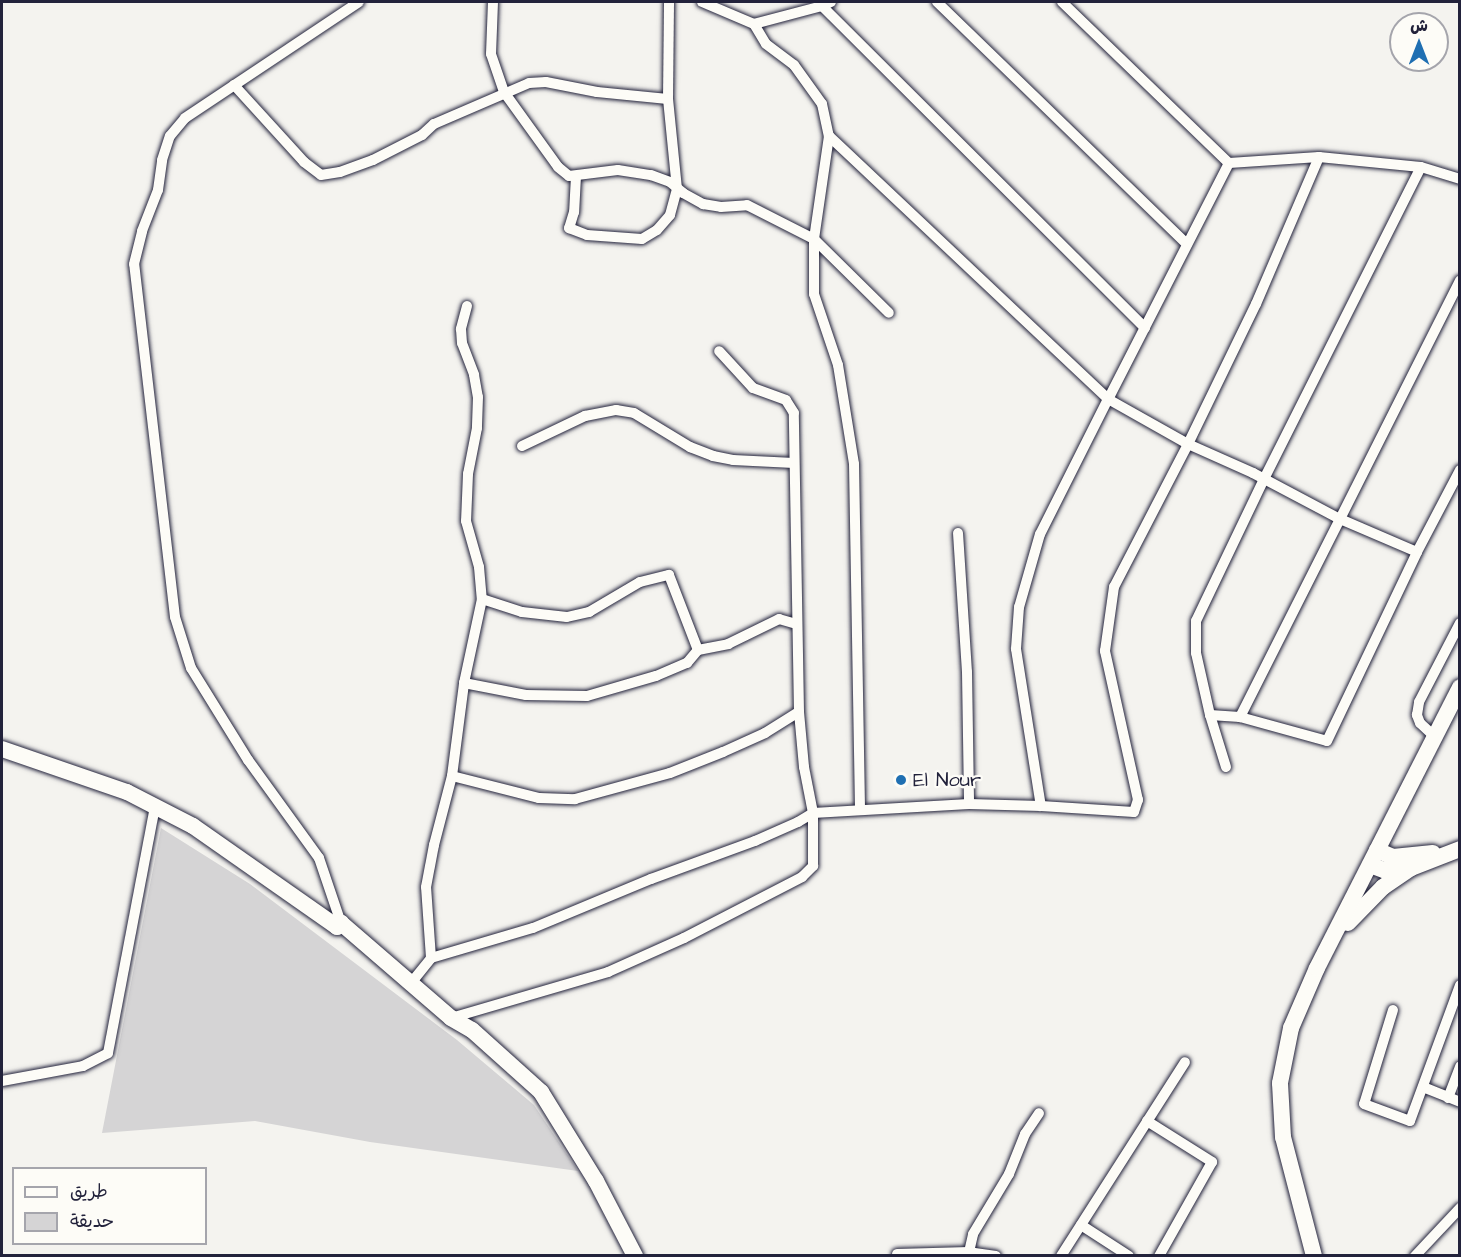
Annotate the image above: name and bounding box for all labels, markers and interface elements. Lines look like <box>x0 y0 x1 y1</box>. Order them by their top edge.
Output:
north arrow <box>1389 12 1449 72</box>
text: ش <box>1410 15 1428 37</box>
place label: El Nour <box>913 768 981 792</box>
marker: El Nour <box>894 773 908 787</box>
legend <box>12 1167 207 1245</box>
text: طريق <box>70 1179 108 1204</box>
text: حديقة <box>70 1209 114 1234</box>

